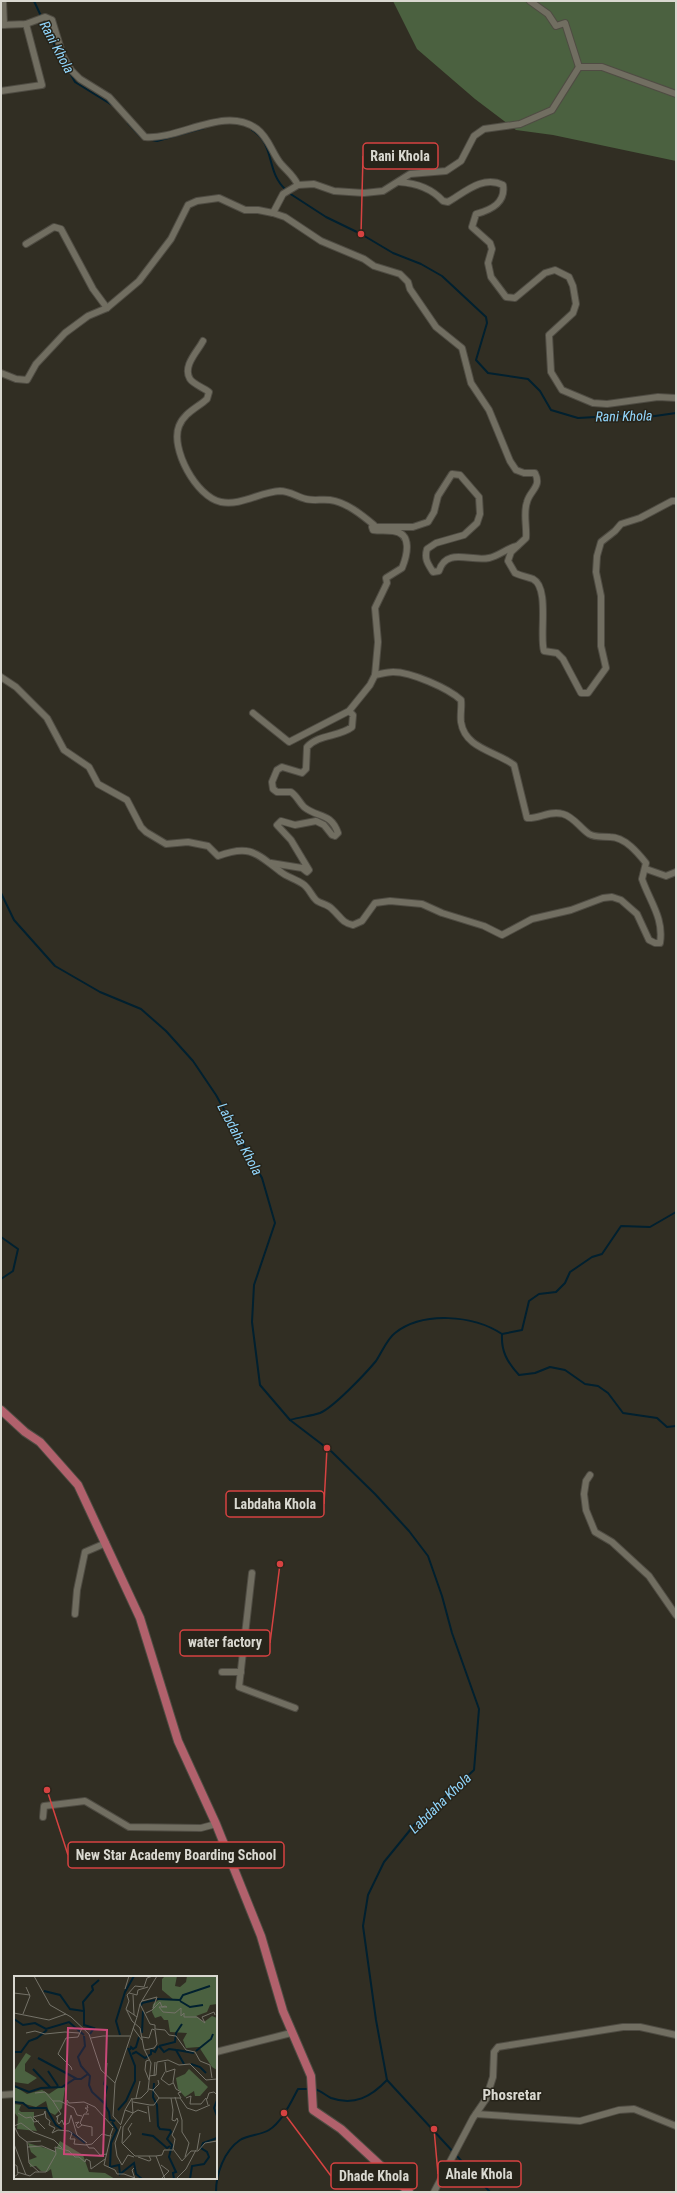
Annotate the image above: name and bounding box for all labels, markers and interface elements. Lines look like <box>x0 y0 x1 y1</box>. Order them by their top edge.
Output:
water label: Rani Khola <box>37 18 77 76</box>
callout: Rani Khola <box>363 143 438 169</box>
text: Rani Khola <box>370 148 430 164</box>
water label: Rani Khola <box>595 408 653 424</box>
water label: Labdaha Khola <box>214 1100 266 1178</box>
callout: Labdaha Khola <box>226 1491 324 1517</box>
text: Labdaha Khola <box>234 1496 317 1512</box>
callout: water factory <box>180 1630 270 1656</box>
text: water factory <box>188 1634 263 1650</box>
water label: Labdaha Khola <box>406 1770 474 1836</box>
callout: New Star Academy Boarding School <box>68 1842 284 1868</box>
text: New Star Academy Boarding School <box>76 1847 276 1863</box>
inset map <box>14 1976 217 2179</box>
district label: Phosretar <box>483 2086 541 2104</box>
callout: Ahale Khola <box>438 2161 521 2187</box>
callout: Dhade Khola <box>331 2163 417 2189</box>
text: Ahale Khola <box>445 2166 513 2182</box>
text: Dhade Khola <box>339 2168 409 2184</box>

